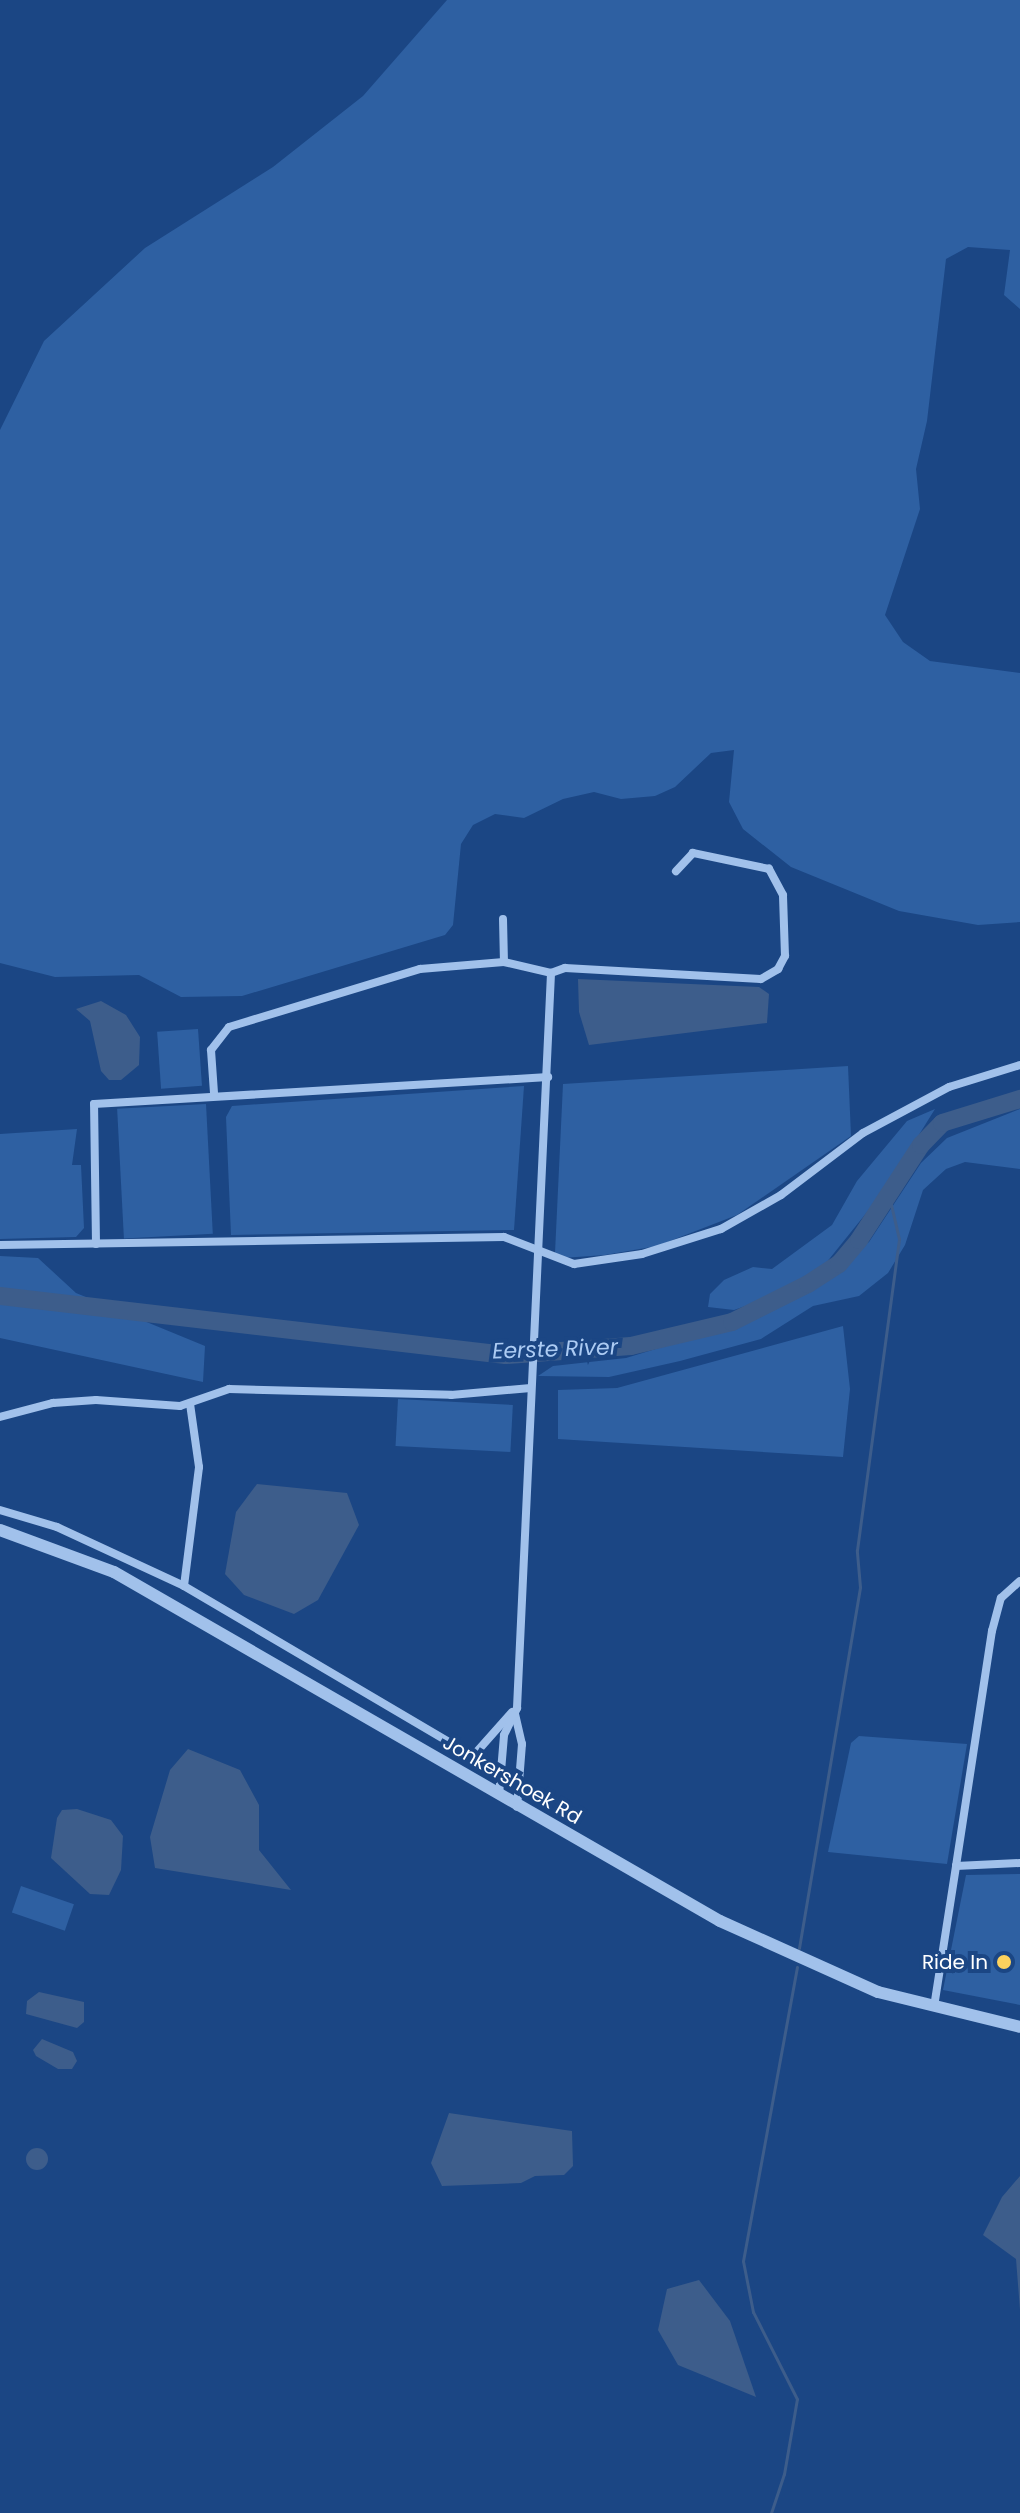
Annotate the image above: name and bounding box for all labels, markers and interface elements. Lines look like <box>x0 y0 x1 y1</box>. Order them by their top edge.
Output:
water label: Eerste River <box>492 1334 618 1364</box>
street label: Jonkershoek Rd <box>438 1731 586 1829</box>
place label: Ride In <box>922 1950 988 1974</box>
marker: Ride In <box>995 1953 1013 1971</box>

